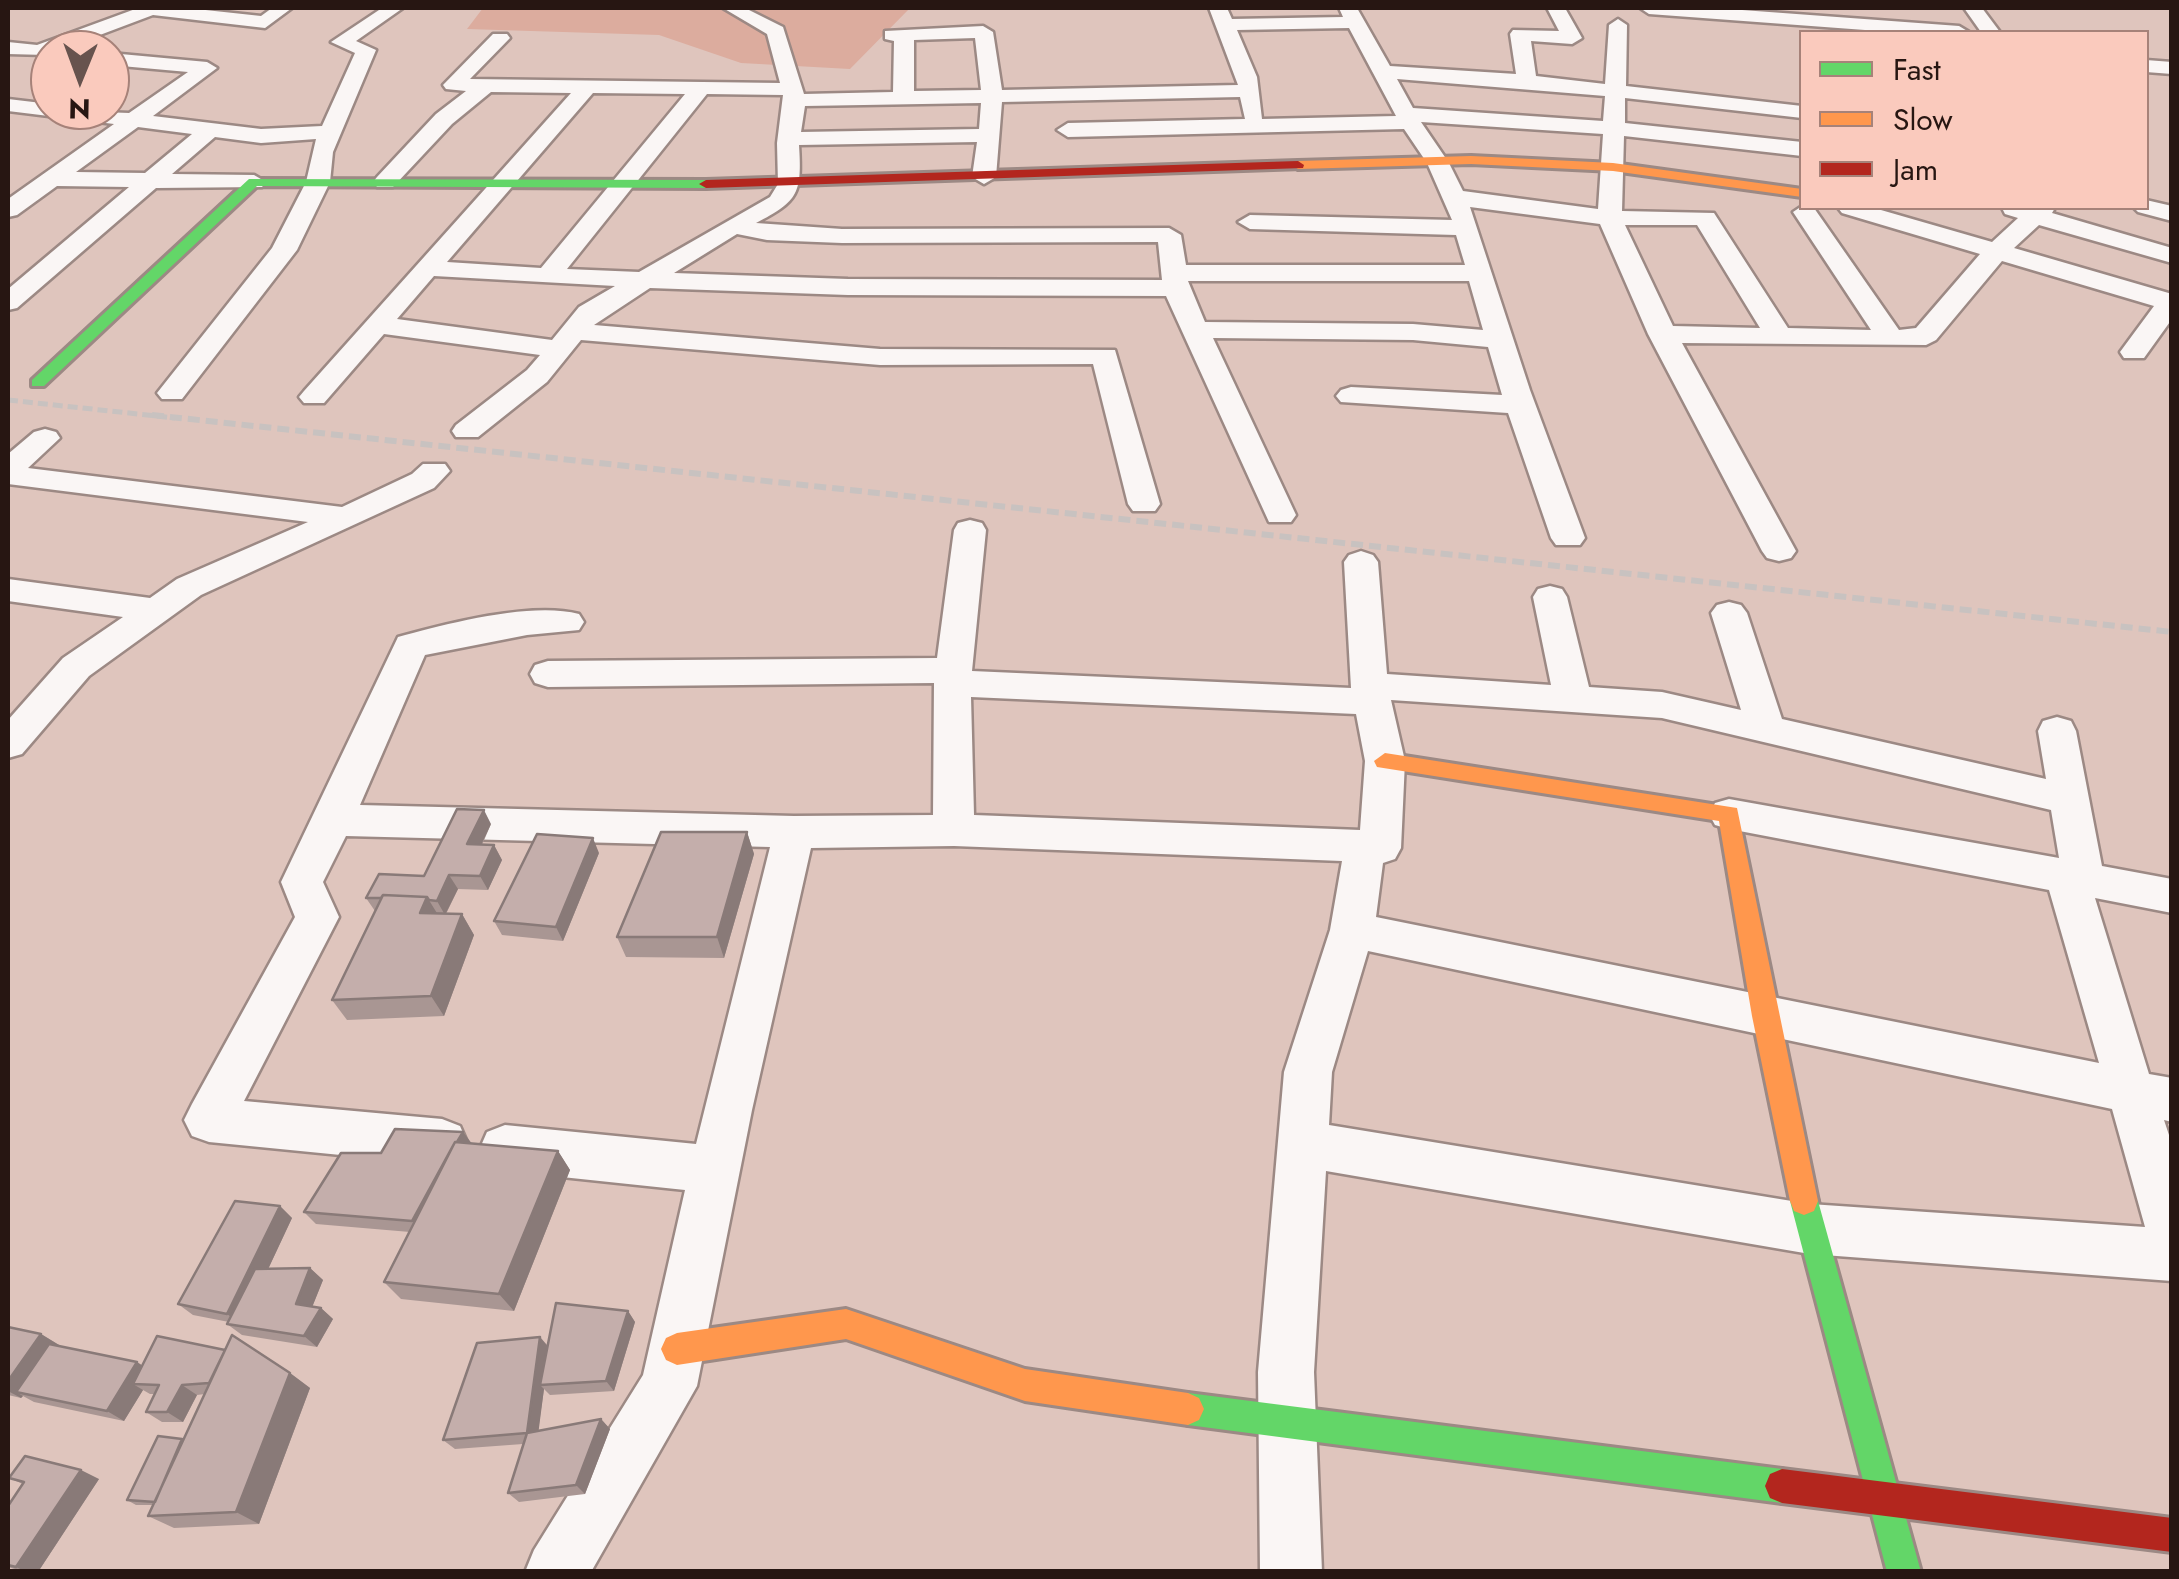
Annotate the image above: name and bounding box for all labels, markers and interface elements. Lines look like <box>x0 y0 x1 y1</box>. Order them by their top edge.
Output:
north arrow <box>30 30 130 130</box>
legend <box>1799 30 2149 210</box>
text: Fast <box>1893 48 1941 91</box>
text: N <box>68 88 91 129</box>
text: Slow <box>1893 98 1953 141</box>
text: Jam <box>1893 148 1938 191</box>

